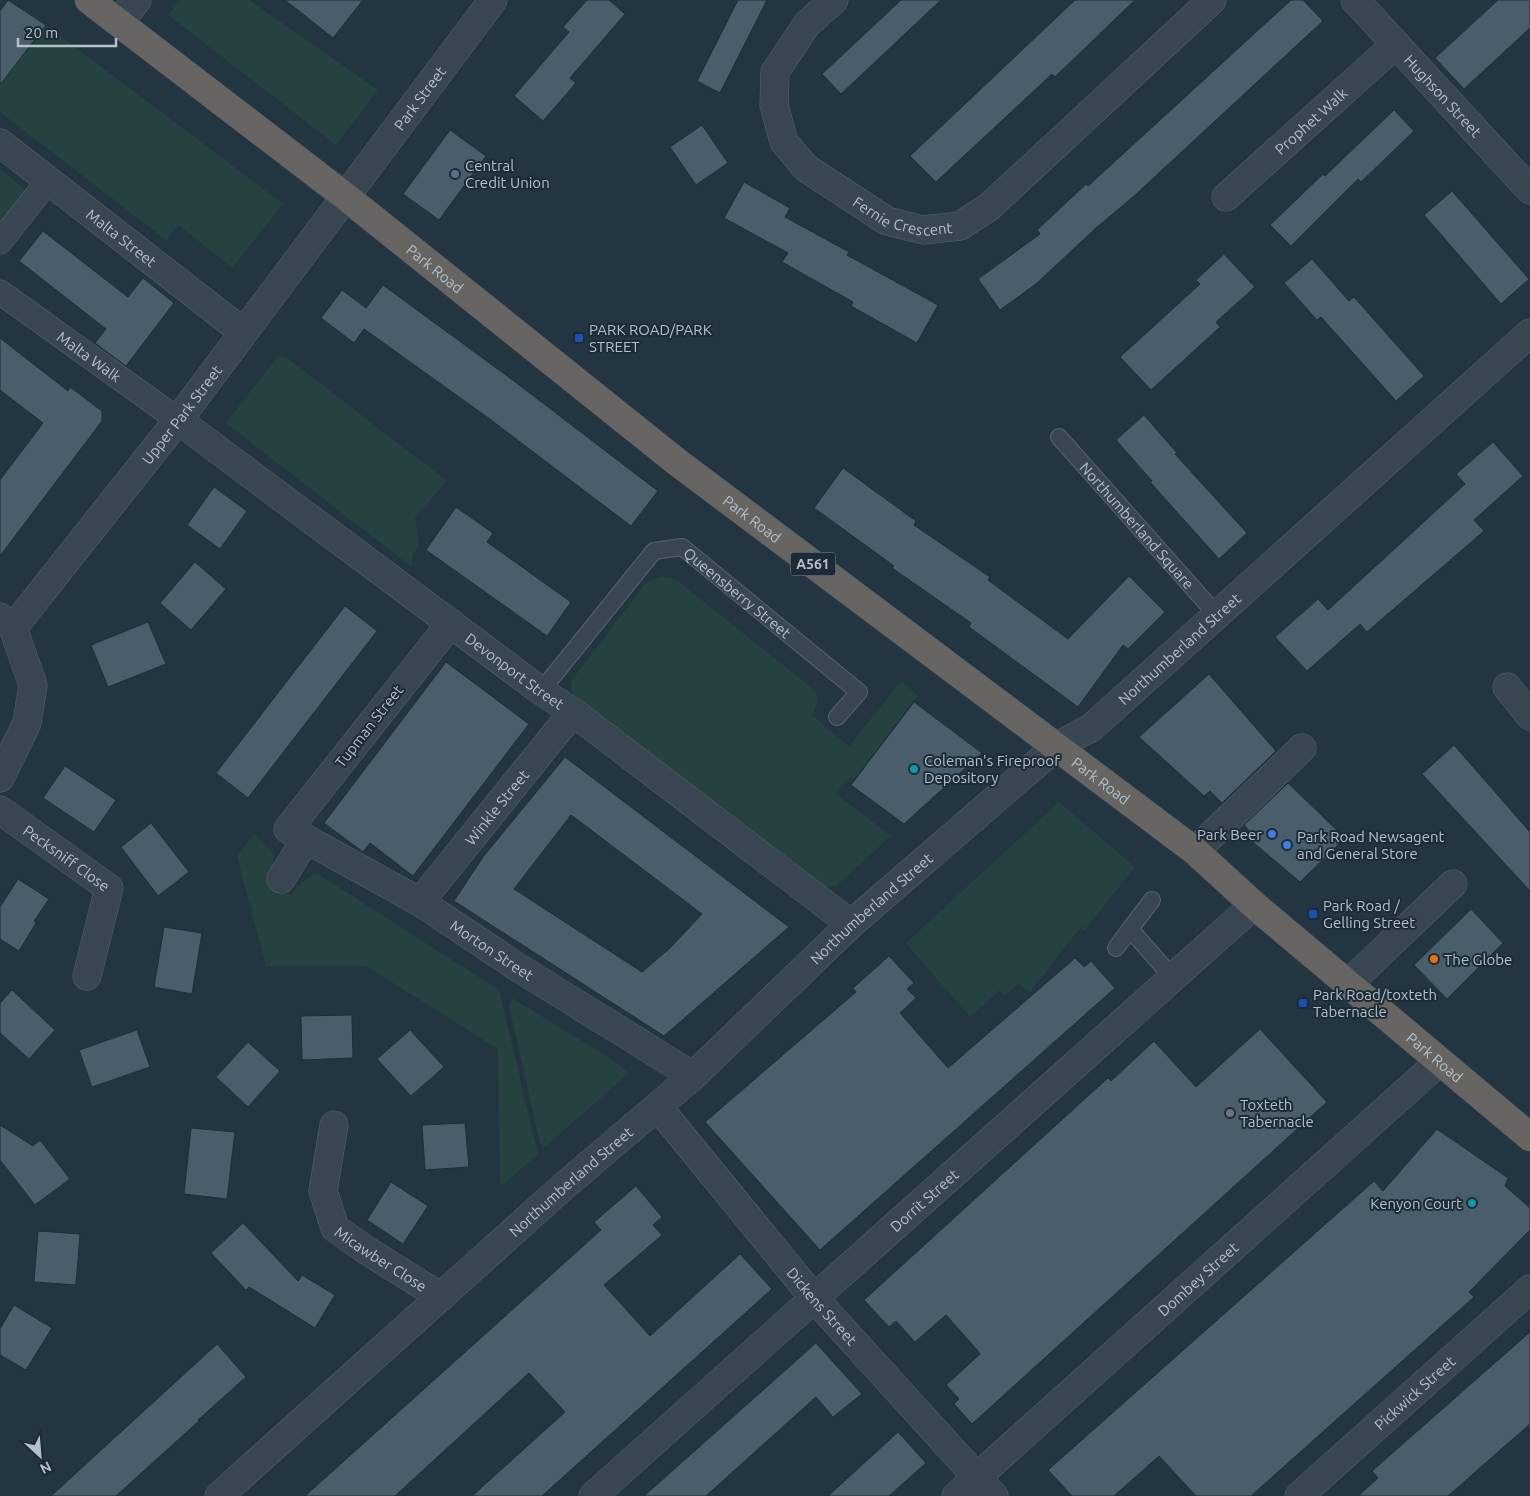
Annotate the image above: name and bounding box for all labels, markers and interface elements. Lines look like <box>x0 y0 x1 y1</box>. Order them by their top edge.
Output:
scale bar <box>18 15 115 47</box>
text: 20 m <box>25 24 58 41</box>
street label: Hughson Street <box>1401 51 1485 140</box>
street label: Park Street <box>390 63 449 133</box>
street label: Prophet Walk <box>1271 84 1351 158</box>
place label: Central Credit Union <box>465 157 550 191</box>
marker: Central Credit Union <box>449 168 461 180</box>
street label: Fernie Crescent <box>850 193 953 238</box>
street label: Malta Street <box>83 205 160 270</box>
street label: Park Road <box>403 241 467 296</box>
place label: PARK ROAD/PARK STREET <box>589 321 712 355</box>
street label: Malta Walk <box>54 328 125 385</box>
marker: PARK ROAD/PARK STREET <box>573 332 585 344</box>
street label: Upper Park Street <box>138 361 225 467</box>
street label: Northumberland Square <box>1077 459 1198 592</box>
street label: Park Road <box>720 491 785 546</box>
street label: Queensberry Street <box>681 544 795 641</box>
road number: A561 <box>790 552 836 576</box>
street label: Northumberland Street <box>1115 589 1244 708</box>
street label: Devonport Street <box>462 629 567 712</box>
street label: Tupman Street <box>332 681 406 771</box>
place label: Coleman's Fireproof Depository <box>924 752 1060 786</box>
street label: Park Road <box>1069 753 1133 808</box>
marker: Coleman's Fireproof Depository <box>908 763 920 775</box>
street label: Winkle Street <box>461 766 532 848</box>
street label: Pecksniff Close <box>20 821 113 894</box>
place label: Park Beer <box>1197 826 1262 843</box>
marker: Park Beer <box>1266 828 1278 840</box>
place label: Park Road Newsagent and General Store <box>1297 828 1445 862</box>
marker: Park Road Newsagent and General Store <box>1281 839 1293 851</box>
street label: Northumberland Street <box>806 849 936 967</box>
place label: Park Road / Gelling Street <box>1323 897 1415 931</box>
marker: Park Road / Gelling Street <box>1307 908 1319 920</box>
street label: Morton Street <box>447 916 537 983</box>
place label: The Globe <box>1444 951 1512 968</box>
marker: The Globe <box>1428 953 1440 965</box>
place label: Park Road/toxteth Tabernacle <box>1313 986 1437 1020</box>
marker: Park Road/toxteth Tabernacle <box>1297 997 1309 1009</box>
street label: Park Road <box>1404 1029 1466 1085</box>
place label: Toxteth Tabernacle <box>1240 1096 1314 1130</box>
marker: Toxteth Tabernacle <box>1224 1107 1236 1119</box>
street label: Northumberland Street <box>506 1123 636 1240</box>
street label: Dorrit Street <box>886 1165 962 1235</box>
place label: Kenyon Court <box>1370 1195 1462 1212</box>
marker: Kenyon Court <box>1466 1197 1478 1209</box>
street label: Micawber Close <box>332 1222 430 1294</box>
street label: Dombey Street <box>1154 1238 1241 1319</box>
street label: Dickens Street <box>784 1264 861 1348</box>
street label: Pickwick Street <box>1371 1352 1458 1433</box>
north arrow <box>15 1431 65 1481</box>
text: N <box>37 1458 54 1477</box>

